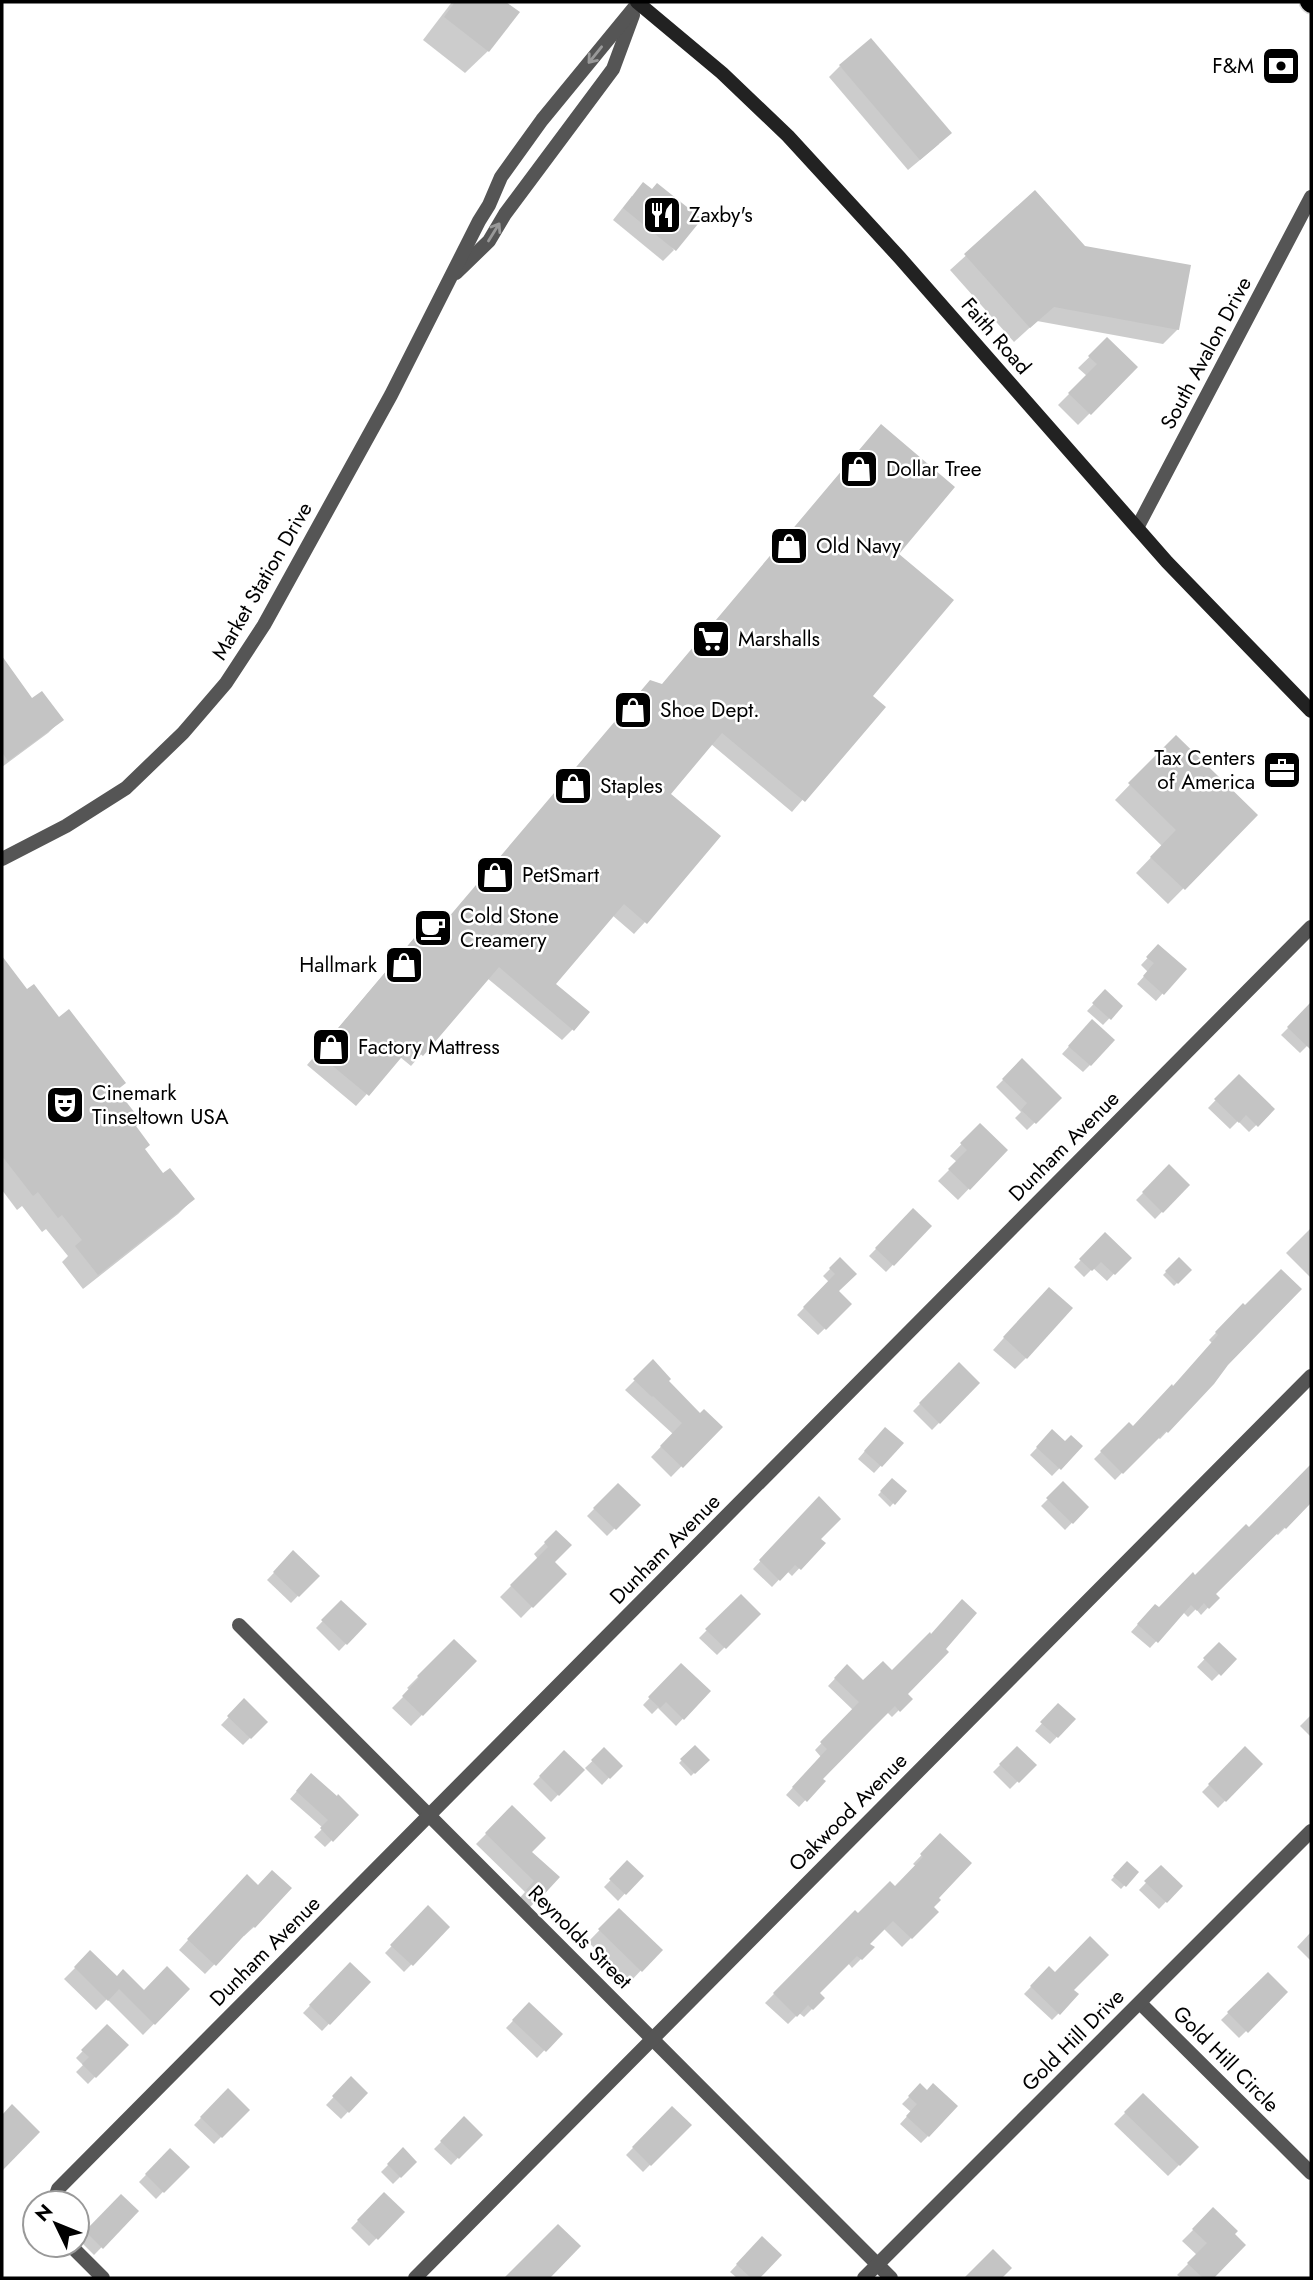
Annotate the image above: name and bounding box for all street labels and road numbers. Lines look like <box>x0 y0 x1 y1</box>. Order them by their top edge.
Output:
street label: South Avalon Drive <box>1153 271 1259 435</box>
street label: Faith Road <box>954 291 1038 381</box>
street label: Market Station Drive <box>205 496 320 666</box>
street label: Dunham Avenue <box>1002 1084 1126 1208</box>
street label: Dunham Avenue <box>603 1487 727 1611</box>
street label: Oakwood Avenue <box>782 1746 914 1878</box>
street label: Reynolds Street <box>521 1878 639 1996</box>
street label: Dunham Avenue <box>203 1889 327 2013</box>
street label: Gold Hill Drive <box>1015 1982 1131 2098</box>
street label: Gold Hill Circle <box>1166 1999 1286 2119</box>

